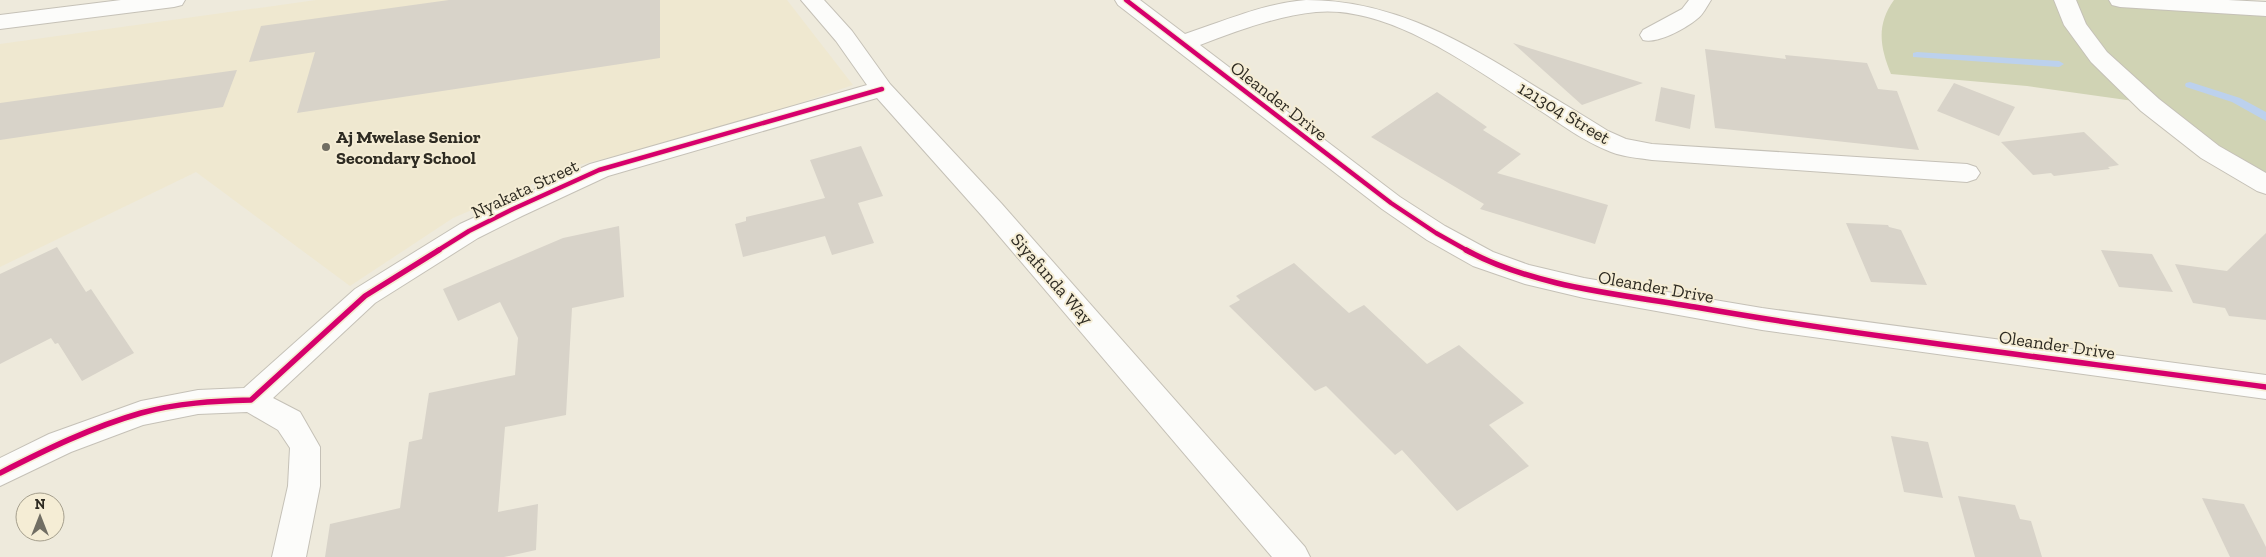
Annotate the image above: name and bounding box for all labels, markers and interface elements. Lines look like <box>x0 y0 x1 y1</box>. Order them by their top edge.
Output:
street label: Oleander Drive <box>1226 56 1332 146</box>
street label: 121304 Street <box>1514 77 1614 149</box>
place label: Aj Mwelase Senior Secondary School <box>336 126 481 169</box>
marker: Aj Mwelase Senior Secondary School <box>320 141 332 153</box>
street label: Nyakata Street <box>468 154 582 223</box>
street label: Siyafunda Way <box>1006 229 1098 330</box>
street label: Oleander Drive <box>1596 266 1716 308</box>
street label: Oleander Drive <box>1997 326 2117 364</box>
north arrow <box>15 492 65 542</box>
text: N <box>35 496 46 513</box>

